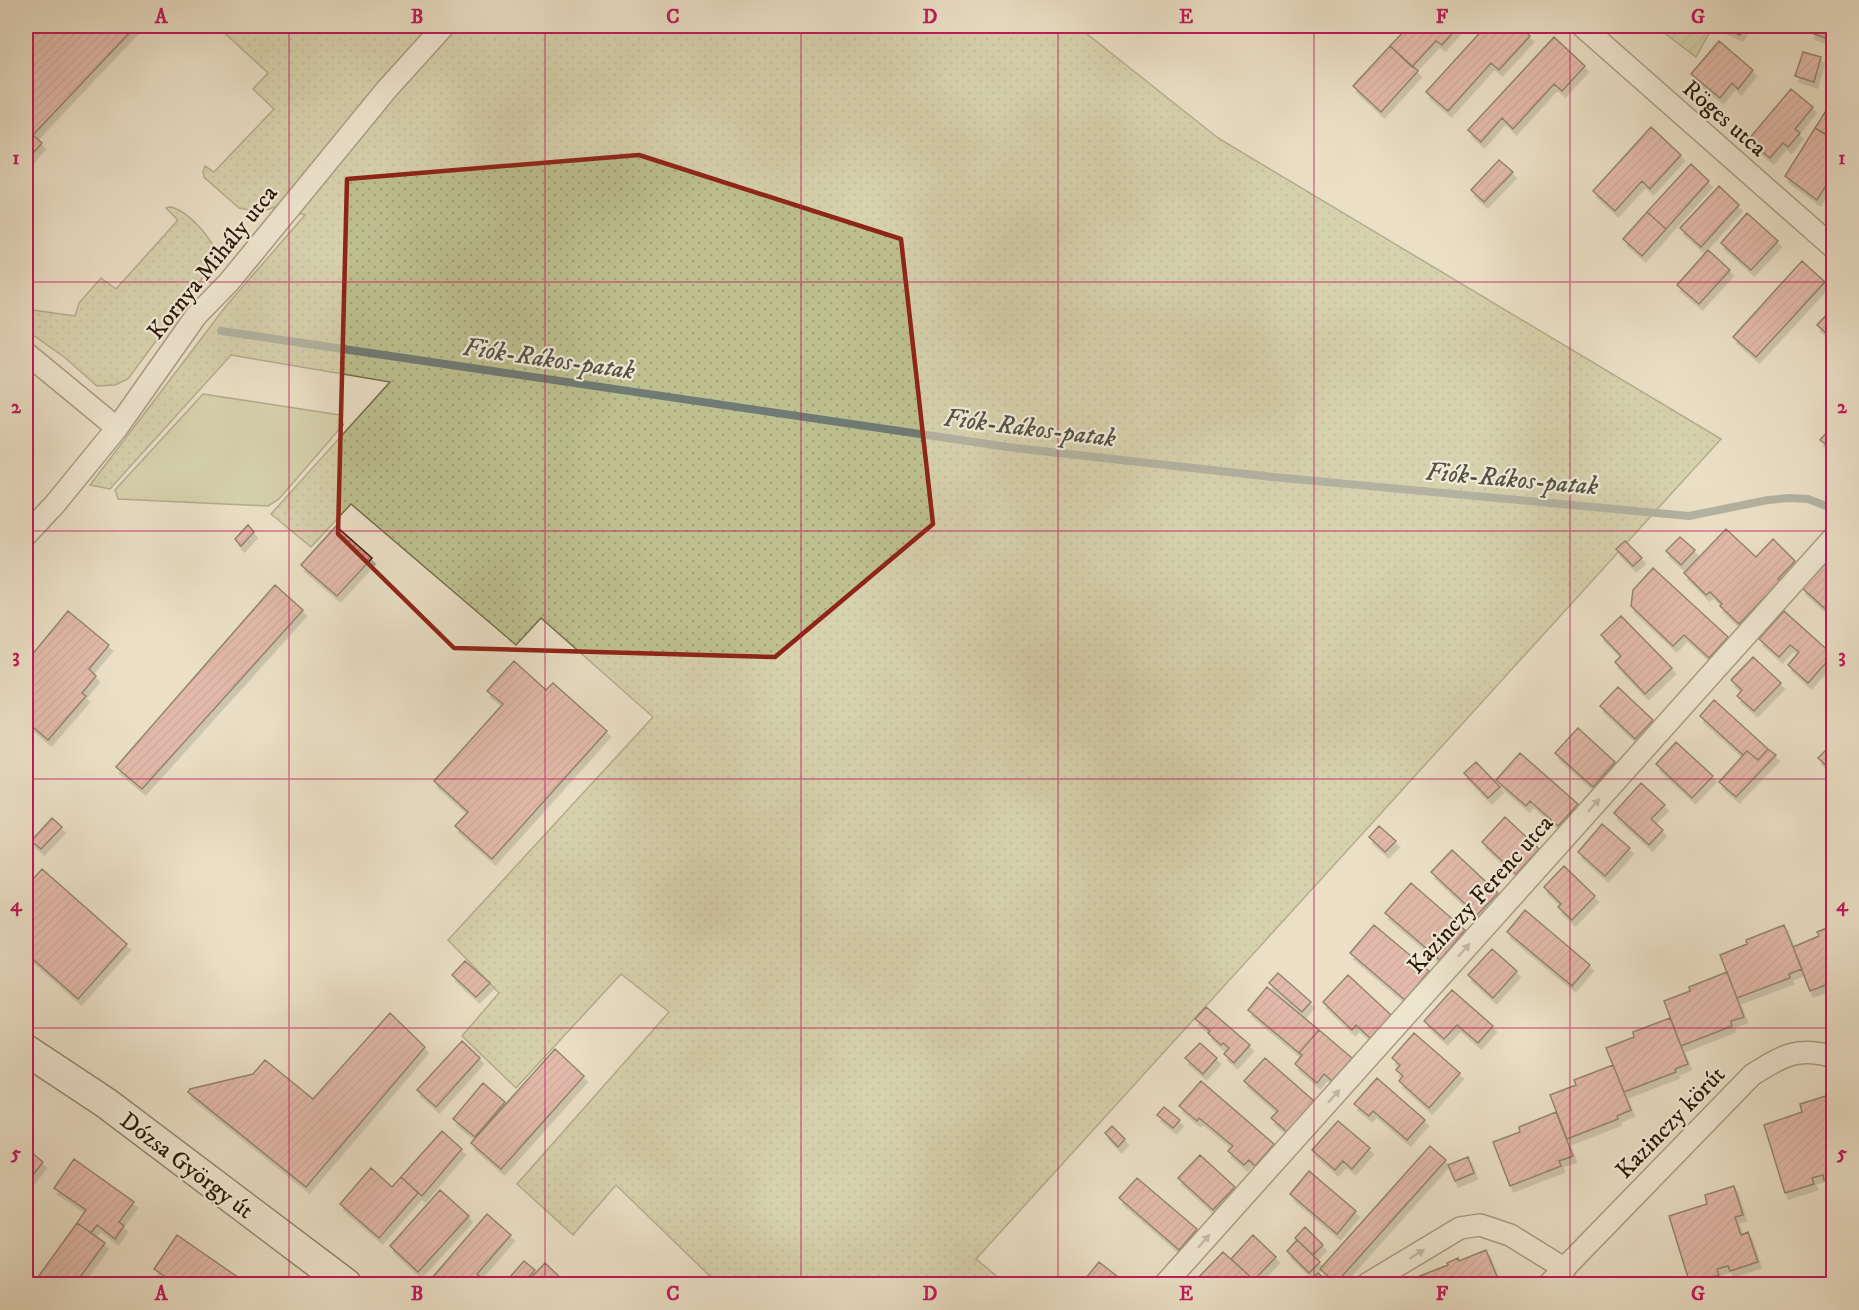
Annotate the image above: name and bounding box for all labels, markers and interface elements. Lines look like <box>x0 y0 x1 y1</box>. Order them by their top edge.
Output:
text: A <box>154 5 169 30</box>
text: B <box>411 5 423 30</box>
text: C <box>666 5 680 30</box>
text: D <box>923 5 938 30</box>
text: E <box>1179 5 1193 30</box>
text: F <box>1436 5 1449 30</box>
text: G <box>1691 5 1705 30</box>
street label: Röges utca <box>1676 74 1773 164</box>
text: 1 <box>12 146 20 171</box>
text: 1 <box>1838 146 1846 171</box>
street label: Kornya Mihály utca <box>141 179 285 346</box>
water label: Fiók-Rákos-patak <box>461 331 637 388</box>
text: 2 <box>11 395 22 420</box>
text: 2 <box>1837 395 1848 420</box>
water label: Fiók-Rákos-patak <box>942 402 1118 455</box>
water label: Fiók-Rákos-patak <box>1424 456 1600 503</box>
text: 3 <box>12 644 20 669</box>
text: 3 <box>1838 644 1846 669</box>
one-way arrow <box>1587 798 1600 813</box>
street label: Kazinczy Ferenc utca <box>1401 808 1561 981</box>
text: 4 <box>10 893 23 918</box>
text: 4 <box>1836 893 1849 918</box>
one-way arrow <box>1457 943 1470 958</box>
street label: Kazinczy körút <box>1610 1060 1732 1185</box>
one-way arrow <box>1327 1088 1341 1103</box>
street label: Dózsa György út <box>114 1106 259 1226</box>
text: 5 <box>10 1141 21 1166</box>
text: 5 <box>1836 1141 1847 1166</box>
one-way arrow <box>1197 1234 1210 1249</box>
one-way arrow <box>1409 1248 1425 1259</box>
text: A <box>154 1282 169 1307</box>
text: B <box>411 1282 423 1307</box>
text: C <box>666 1282 680 1307</box>
text: D <box>923 1282 938 1307</box>
text: E <box>1179 1282 1193 1307</box>
text: F <box>1436 1282 1449 1307</box>
text: G <box>1691 1282 1705 1307</box>

